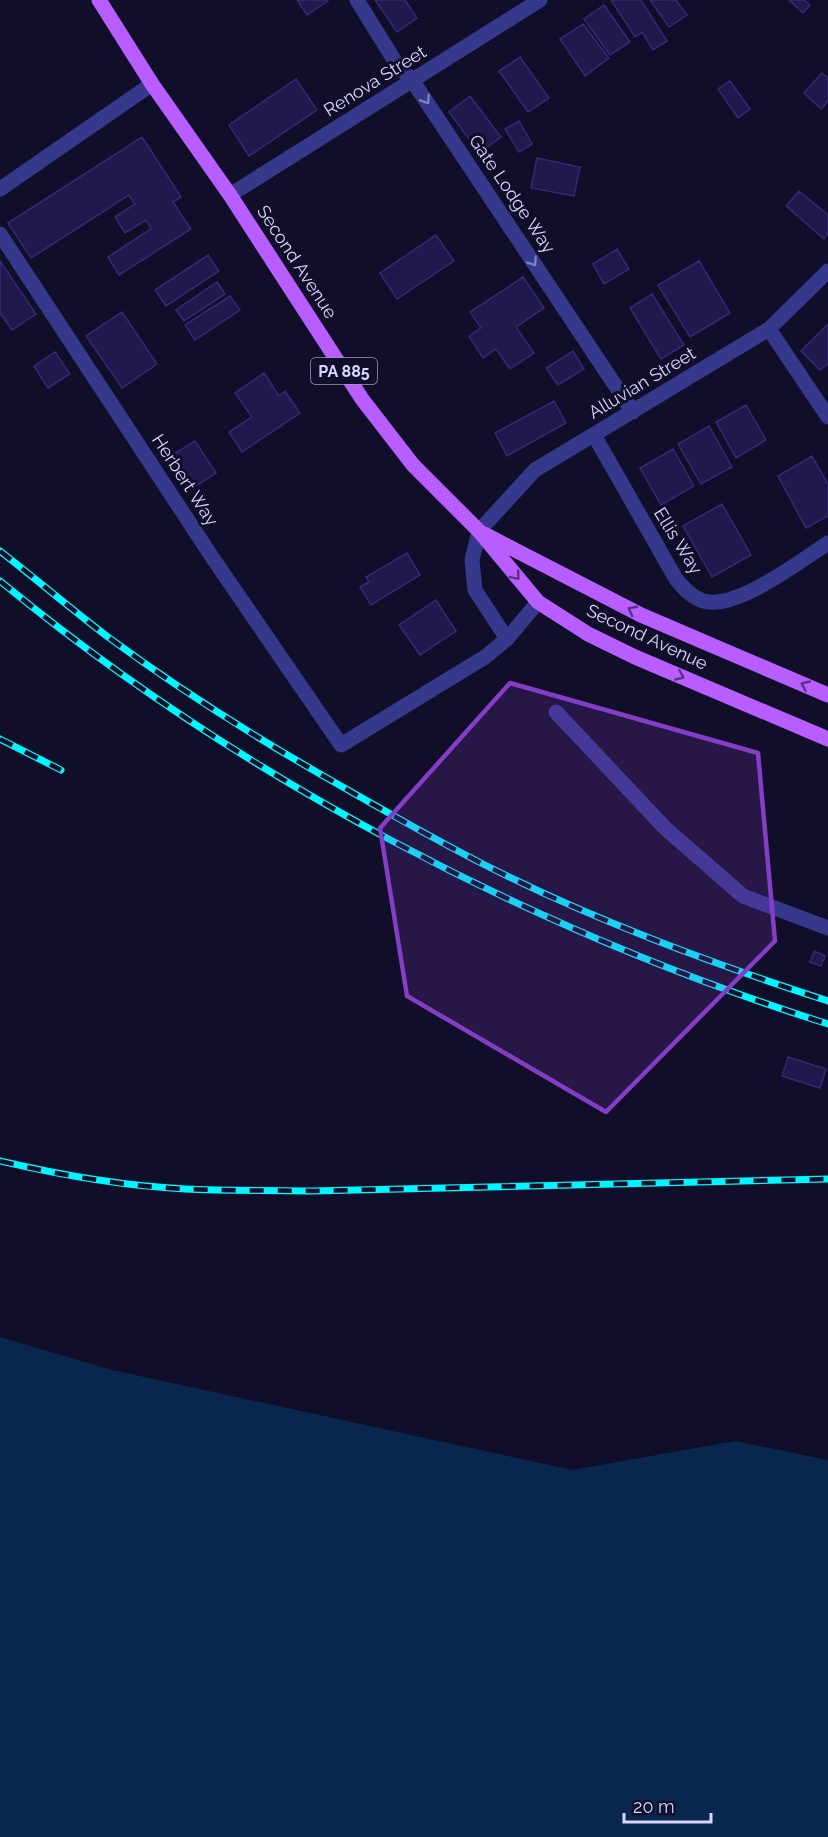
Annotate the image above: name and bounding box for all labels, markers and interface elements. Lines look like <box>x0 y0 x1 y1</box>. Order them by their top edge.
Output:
street label: Renova Street <box>320 41 430 120</box>
one-way arrow <box>418 93 429 104</box>
street label: Gate Lodge Way <box>465 130 560 257</box>
street label: Second Avenue <box>253 201 342 323</box>
one-way arrow <box>526 256 538 266</box>
street label: Alluvian Street <box>584 342 699 423</box>
road number: PA 885 <box>311 358 377 384</box>
street label: Herbert Way <box>148 430 223 530</box>
street label: Ellis Way <box>650 504 707 578</box>
one-way arrow <box>509 569 520 580</box>
street label: Second Avenue <box>583 599 711 674</box>
one-way arrow <box>627 606 638 617</box>
one-way arrow <box>674 669 685 681</box>
one-way arrow <box>800 680 811 692</box>
scale bar <box>624 1786 711 1824</box>
text: 20 m <box>633 1796 675 1817</box>

